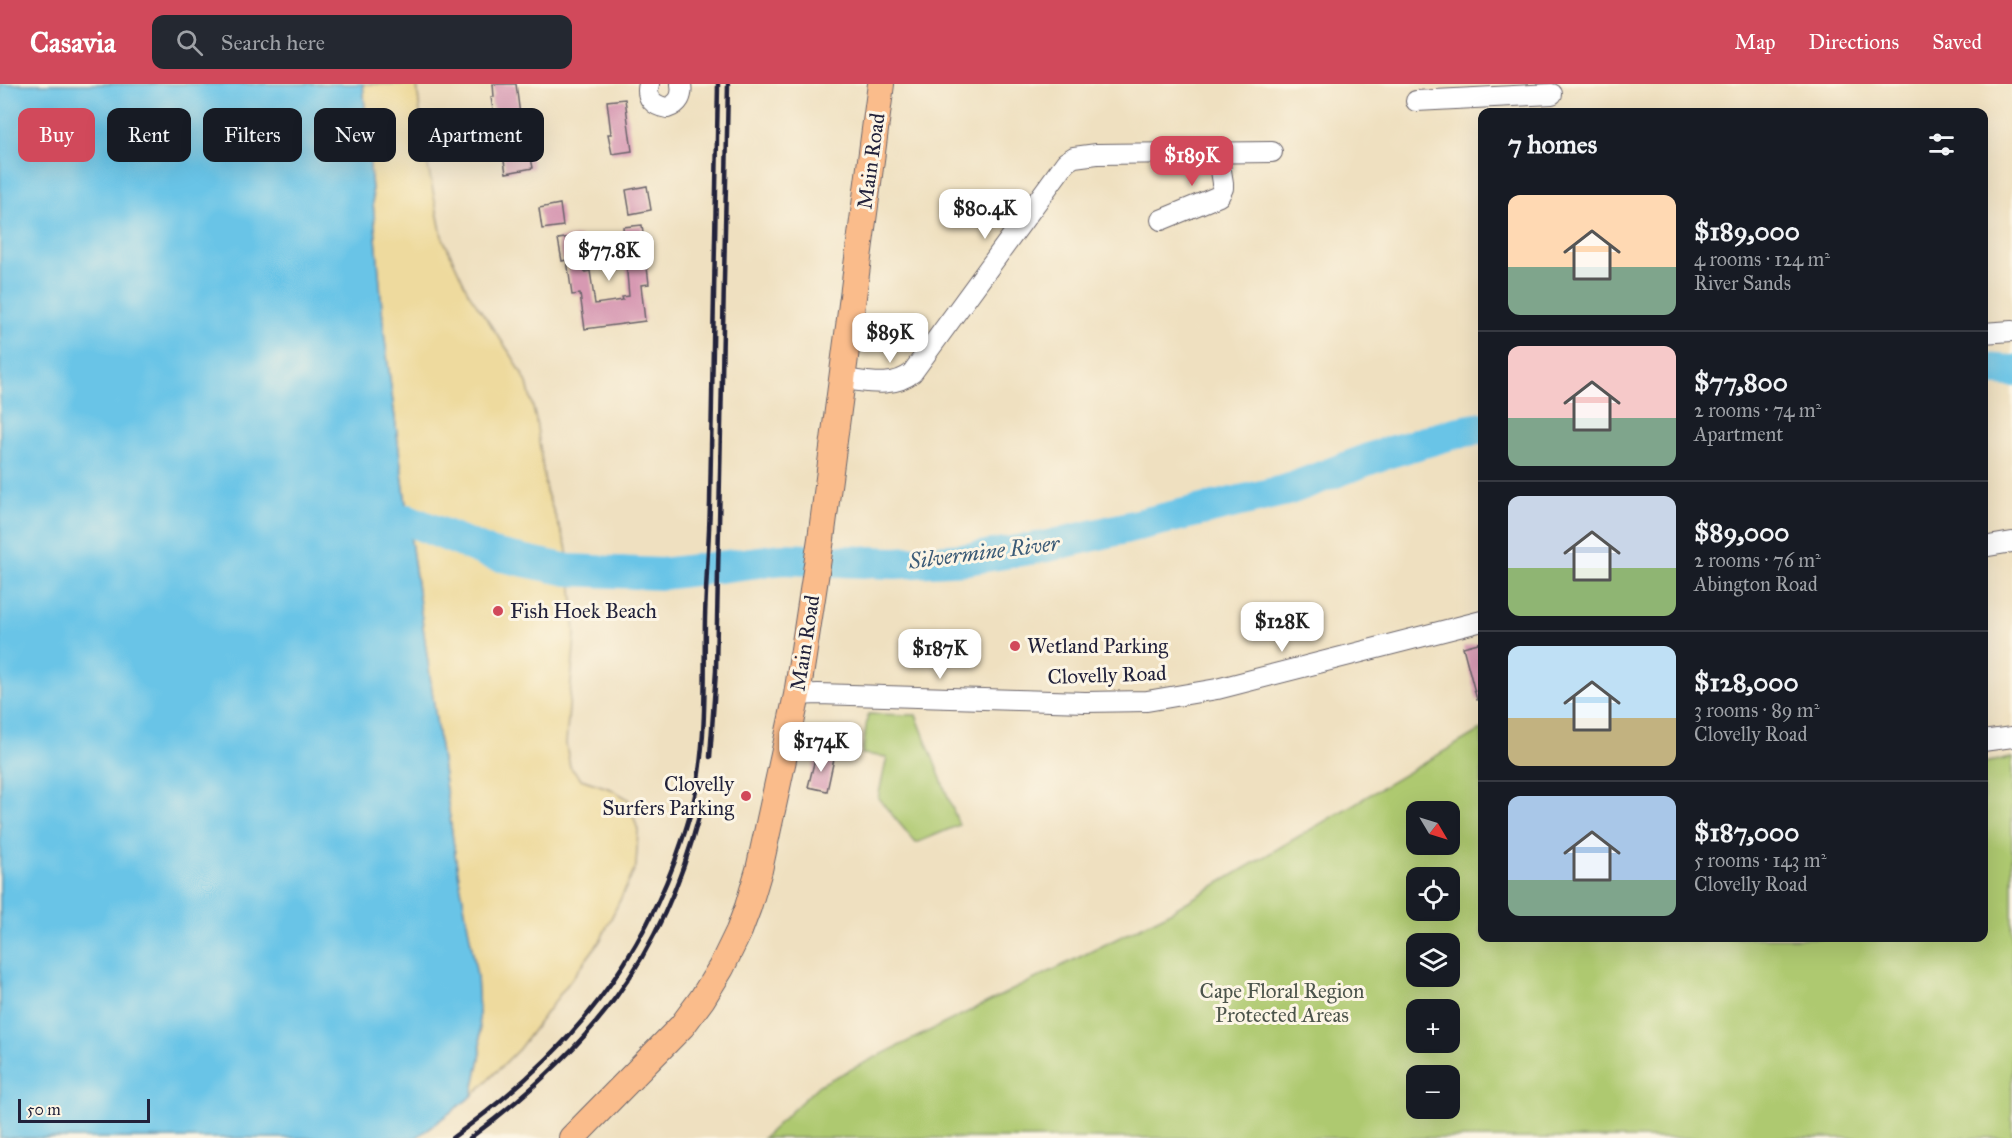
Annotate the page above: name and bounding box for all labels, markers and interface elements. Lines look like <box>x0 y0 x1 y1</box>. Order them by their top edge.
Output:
search box <box>152 15 572 69</box>
text: Casavia <box>30 25 116 60</box>
icon: search <box>173 26 206 59</box>
text: Search here <box>221 29 325 56</box>
text: Map <box>1735 29 1776 55</box>
text: Directions <box>1809 29 1899 55</box>
text: Saved <box>1932 29 1982 55</box>
chip: Buy <box>18 108 95 162</box>
chip: Rent <box>107 108 191 162</box>
chip: Filters <box>203 108 302 162</box>
chip: New <box>314 108 396 162</box>
chip: Apartment <box>408 108 544 162</box>
street label: Main Road <box>851 111 891 211</box>
text: 7 homes <box>1508 128 1597 160</box>
icon: filters <box>1925 128 1958 161</box>
pin: $189K <box>1150 136 1234 187</box>
text: $189K <box>1164 143 1220 167</box>
pin: $80.4K <box>936 189 1034 240</box>
text: $80.4K <box>953 196 1017 220</box>
text: $189,000 <box>1694 215 1800 247</box>
icon: home <box>1556 219 1628 291</box>
pin: $77.8K <box>560 231 658 282</box>
text: $77.8K <box>578 238 640 262</box>
text: 4 rooms · 124 m² <box>1694 247 1830 271</box>
text: River Sands <box>1694 271 1791 295</box>
pin: $89K <box>854 313 926 364</box>
text: $89K <box>866 320 914 344</box>
text: $77,800 <box>1694 366 1788 398</box>
icon: home <box>1556 370 1628 442</box>
text: 2 rooms · 74 m² <box>1694 398 1821 422</box>
text: Apartment <box>1694 422 1783 446</box>
text: $89,000 <box>1694 516 1790 548</box>
icon: home <box>1556 520 1628 592</box>
water label: Silvermine River <box>906 529 1063 575</box>
text: 2 rooms · 76 m² <box>1694 548 1821 572</box>
text: Abington Road <box>1694 572 1818 596</box>
street label: Main Road <box>785 593 825 693</box>
place label: Fish Hoek Beach <box>510 598 657 624</box>
pin: $128K <box>1240 602 1324 653</box>
marker: Fish Hoek Beach <box>491 604 505 618</box>
text: $128K <box>1255 609 1309 633</box>
pin: $187K <box>898 629 982 680</box>
place label: Wetland Parking <box>1027 633 1168 659</box>
text: $187K <box>912 636 968 660</box>
marker: Wetland Parking <box>1008 639 1022 653</box>
street label: Clovelly Road <box>1047 660 1167 690</box>
text: $128,000 <box>1694 666 1799 698</box>
icon: home <box>1556 670 1628 742</box>
text: 3 rooms · 89 m² <box>1694 698 1819 722</box>
pin: $174K <box>779 722 863 773</box>
text: Clovelly Road <box>1694 722 1808 746</box>
text: $174K <box>793 729 849 753</box>
place label: Clovelly Surfers Parking <box>602 771 735 821</box>
marker: Clovelly Surfers Parking <box>739 789 753 803</box>
north arrow <box>1406 801 1460 855</box>
map controls <box>1406 801 1460 1119</box>
text: $187,000 <box>1694 816 1799 848</box>
icon: home <box>1556 820 1628 892</box>
text: 5 rooms · 143 m² <box>1694 848 1826 872</box>
button: locate <box>1406 867 1460 921</box>
text: Clovelly Road <box>1694 872 1808 896</box>
button: layers <box>1406 933 1460 987</box>
park label: Cape Floral Region Protected Areas <box>1200 978 1364 1028</box>
button: + <box>1406 999 1460 1053</box>
button: − <box>1406 1065 1460 1119</box>
scale bar <box>18 1096 150 1124</box>
text: 50 m <box>27 1100 61 1119</box>

